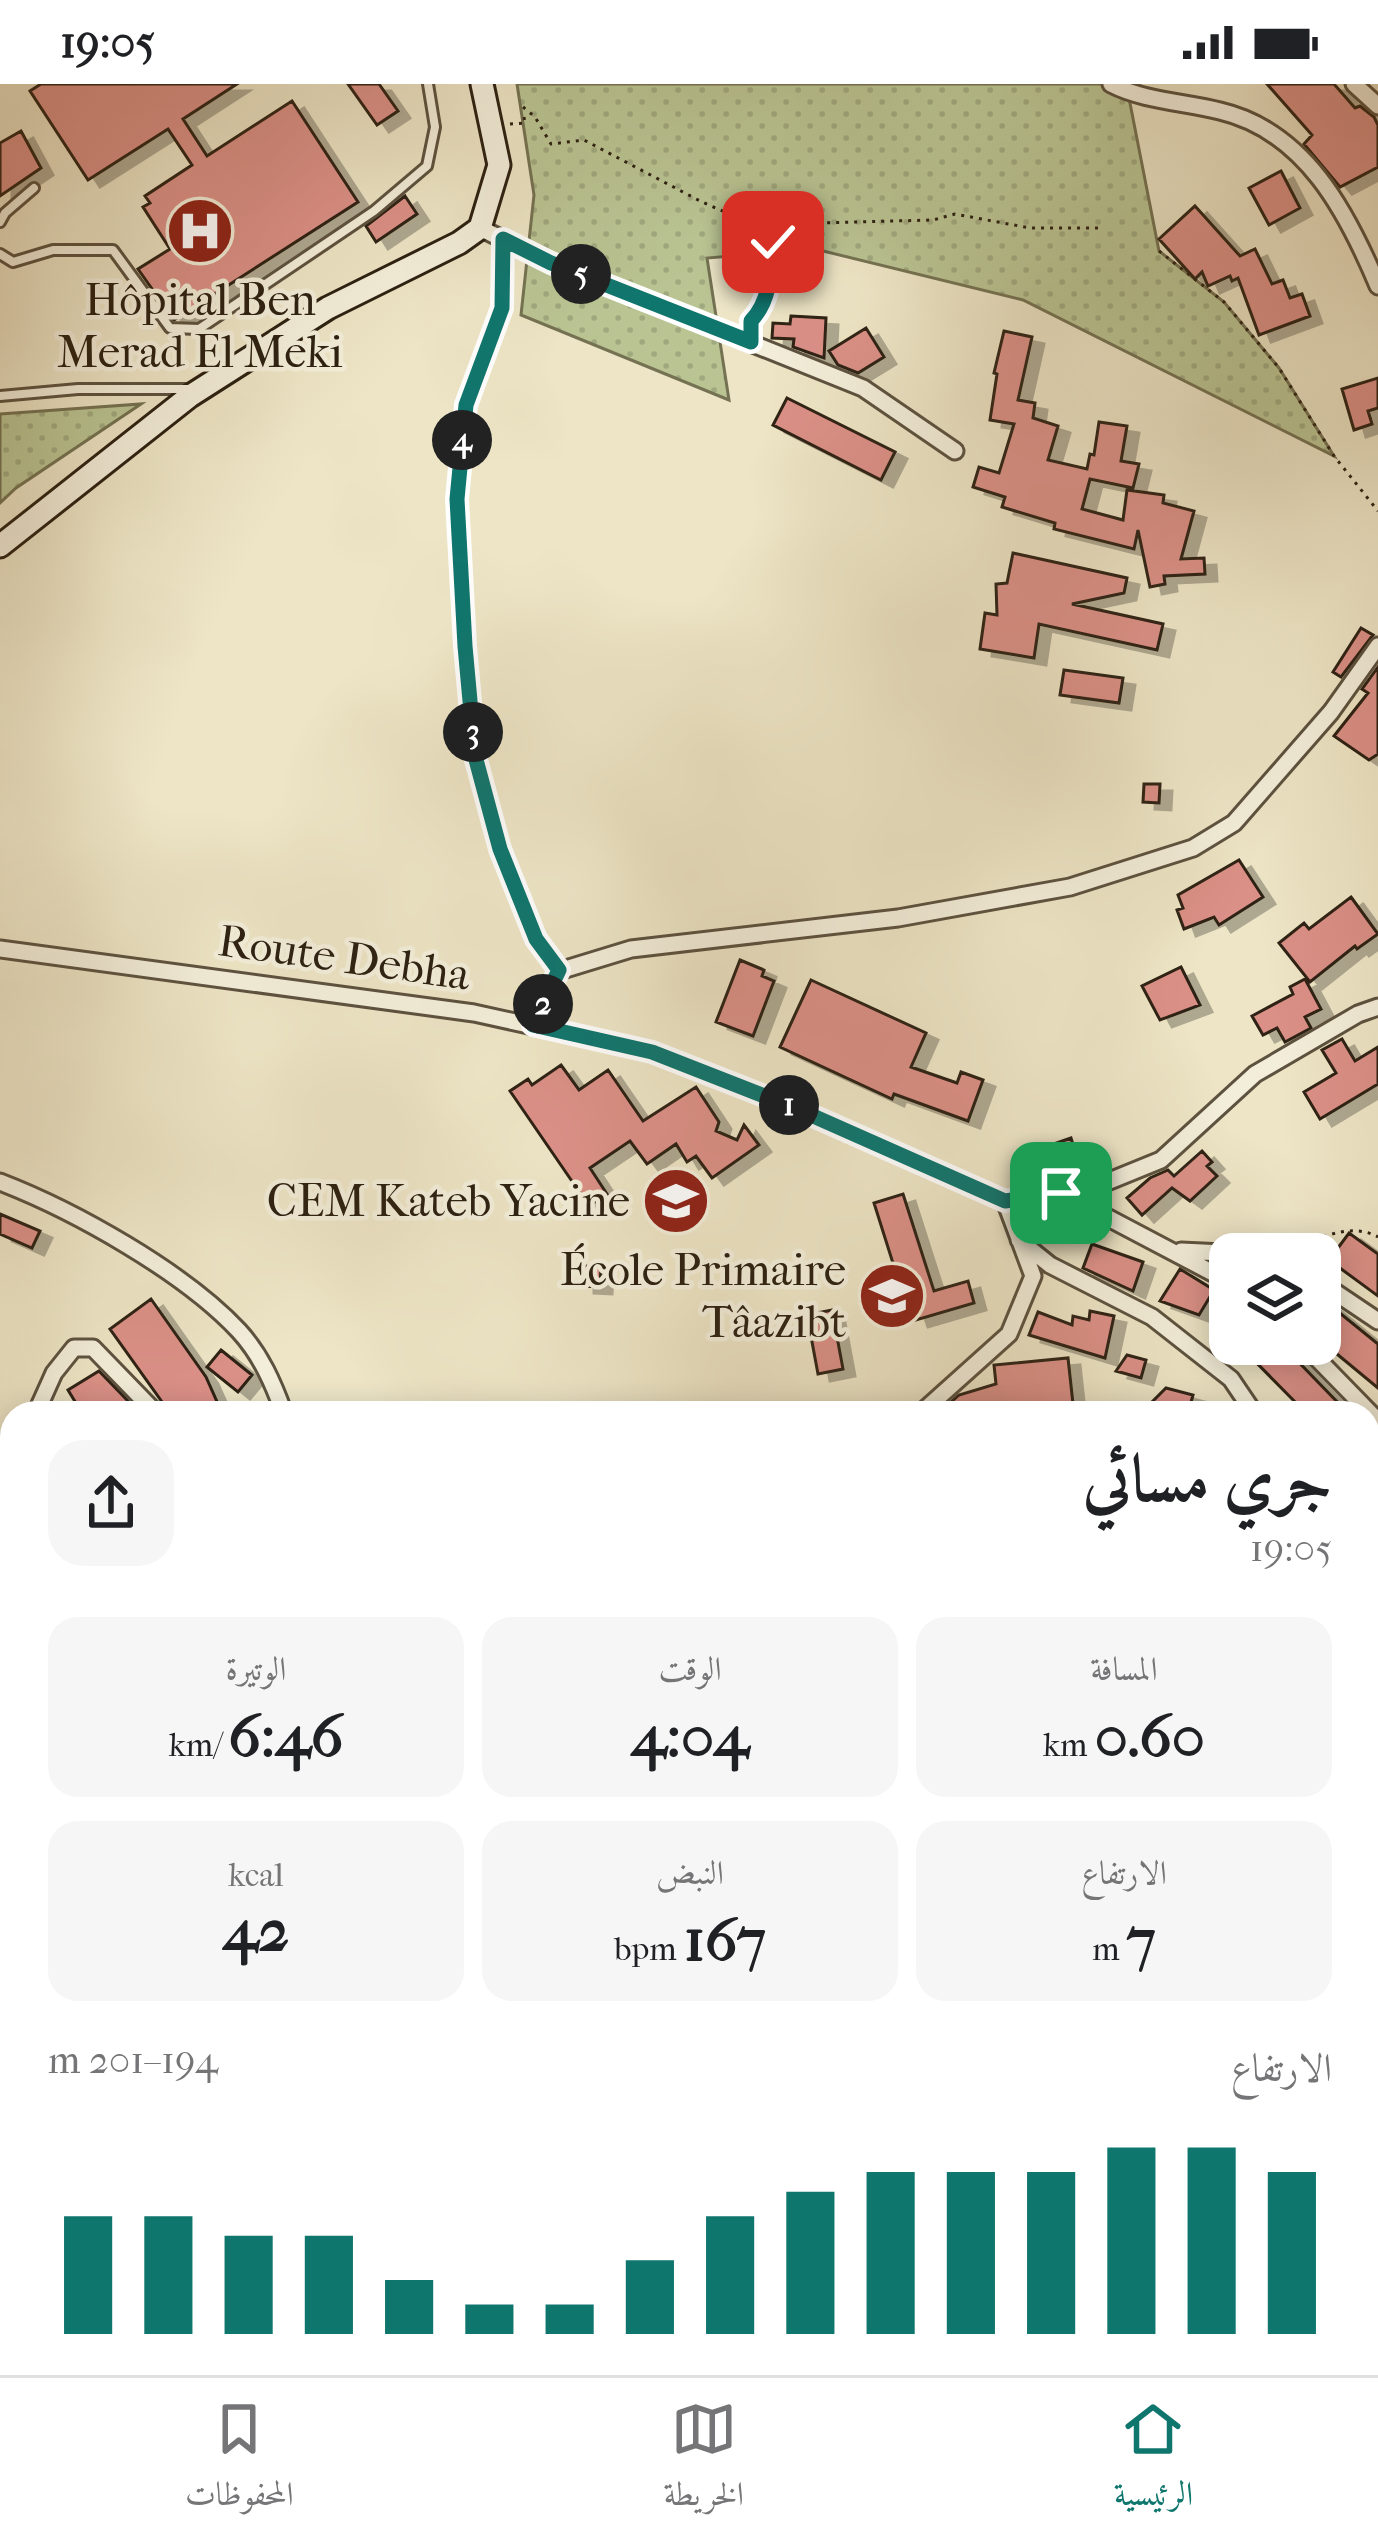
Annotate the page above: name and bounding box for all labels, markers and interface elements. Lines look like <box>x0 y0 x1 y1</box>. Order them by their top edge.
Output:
text: 19:05 <box>60 16 155 69</box>
pin <box>722 191 824 293</box>
hospital icon: Hôpital Ben Merad El Meki <box>165 196 235 266</box>
icon: check <box>740 209 806 275</box>
pin: 5 <box>551 244 611 304</box>
text: 5 <box>574 254 588 293</box>
place label: Hôpital Ben Merad El Meki <box>57 274 343 379</box>
pin: 4 <box>432 410 492 470</box>
text: 4 <box>452 420 472 459</box>
pin: 3 <box>443 702 503 762</box>
text: 3 <box>466 712 480 751</box>
street label: Route Debha <box>215 914 474 1002</box>
pin: 2 <box>513 974 573 1034</box>
text: 2 <box>535 984 551 1023</box>
pin: 1 <box>759 1075 819 1135</box>
text: 1 <box>783 1085 795 1124</box>
pin <box>1010 1142 1112 1244</box>
icon: arrive <box>1028 1160 1094 1226</box>
school or university icon: CEM Kateb Yacine <box>641 1166 711 1236</box>
place label: CEM Kateb Yacine <box>267 1175 630 1228</box>
map controls <box>1209 1233 1341 1365</box>
button: layers <box>1209 1233 1341 1365</box>
place label: École Primaire Tâazibt <box>560 1243 846 1349</box>
school or university icon: École Primaire Tâazibt <box>857 1261 927 1331</box>
button: share <box>48 1440 174 1566</box>
text: جري مسائي <box>1083 1441 1332 1518</box>
text: 19:05 <box>1250 1525 1332 1571</box>
text: الوتيرة <box>226 1650 286 1689</box>
text: الوقت <box>658 1650 722 1689</box>
text: المسافة <box>1090 1650 1158 1689</box>
text: 6:46 <box>228 1701 343 1772</box>
text: 4:04 <box>631 1701 749 1772</box>
text: 0.60 <box>1095 1701 1205 1772</box>
text: /km <box>169 1726 228 1765</box>
text: km <box>1043 1726 1095 1765</box>
text: النبض <box>656 1854 724 1893</box>
text: الارتفاع <box>1081 1854 1167 1893</box>
text: kcal <box>228 1856 284 1895</box>
text: 42 <box>223 1895 289 1966</box>
text: 167 <box>684 1905 766 1976</box>
text: 7 <box>1127 1905 1156 1976</box>
text: bpm <box>614 1930 684 1969</box>
text: m <box>1092 1930 1127 1969</box>
text: 194–201 m <box>48 2037 218 2083</box>
text: الارتفاع <box>1231 2045 1332 2091</box>
tab: المحفوظات <box>185 2396 294 2526</box>
tab: الخريطة <box>664 2396 744 2526</box>
tab: الرئيسية <box>1114 2396 1193 2526</box>

